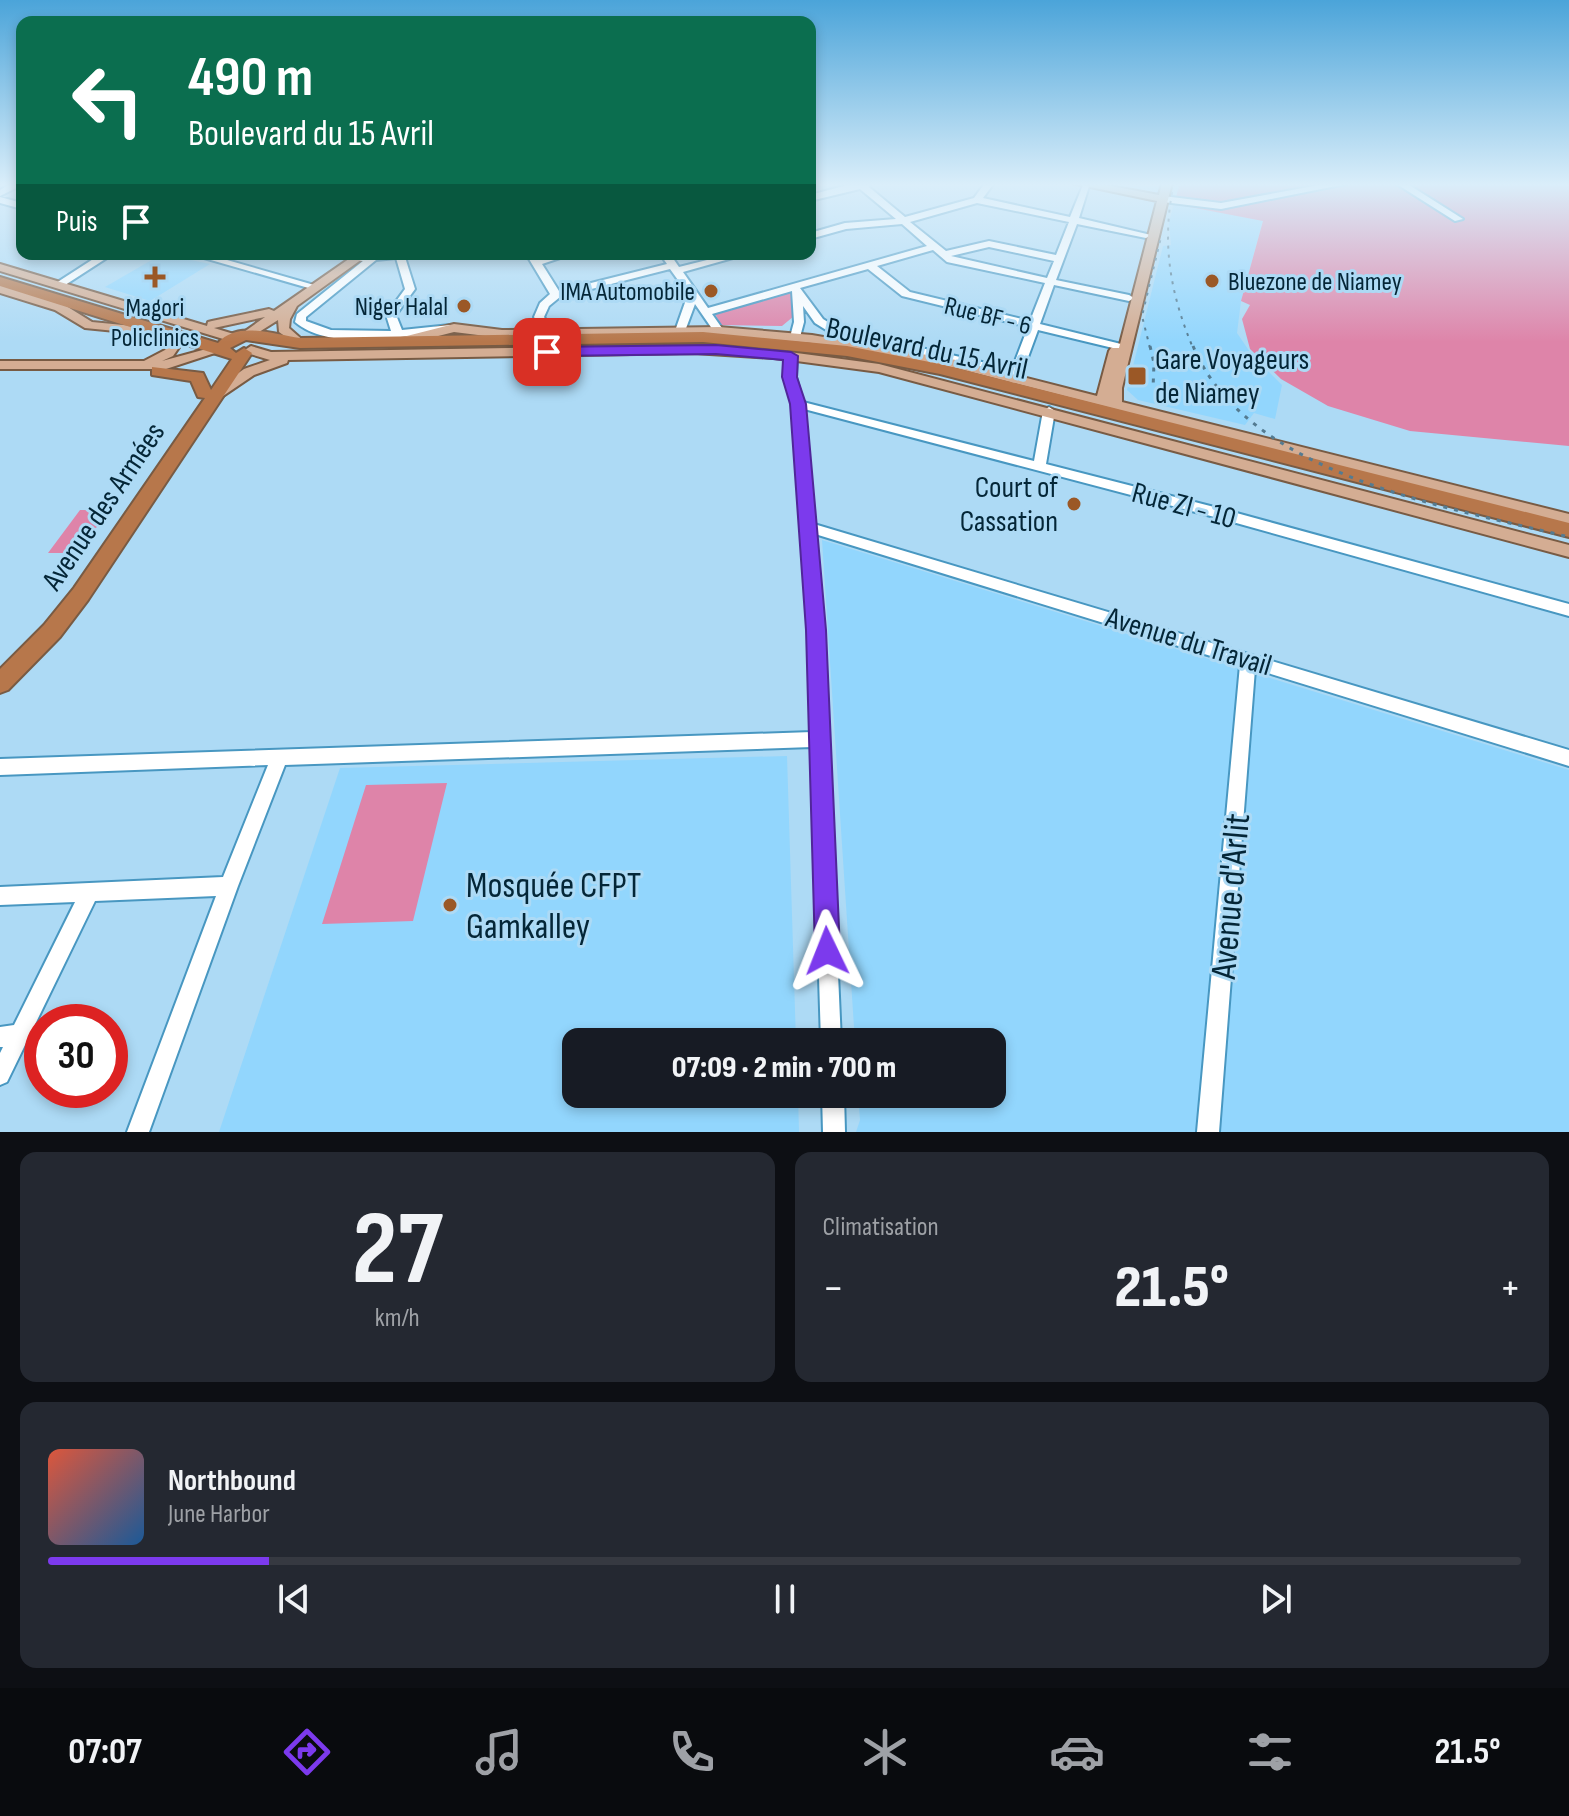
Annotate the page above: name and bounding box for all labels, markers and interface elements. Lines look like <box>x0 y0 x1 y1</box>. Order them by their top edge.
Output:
text: 490 m <box>188 45 313 112</box>
icon: left <box>56 48 160 152</box>
text: Boulevard du 15 Avril <box>188 113 434 156</box>
icon: arrive <box>114 200 158 244</box>
text: Puis <box>56 204 98 240</box>
marker: Magori Policlinics <box>144 266 166 288</box>
place label: Bluezone de Niamey <box>1228 267 1402 298</box>
marker: Bluezone de Niamey <box>1203 272 1221 290</box>
place label: IMA Automobile <box>560 277 695 308</box>
marker: IMA Automobile <box>702 282 720 300</box>
street label: Rue BF - 6 <box>941 291 1034 342</box>
place label: Niger Halal <box>355 292 448 323</box>
place label: Magori Policlinics <box>111 293 199 354</box>
marker: Niger Halal <box>455 297 473 315</box>
street label: Boulevard du 15 Avril <box>823 310 1031 388</box>
pin <box>513 318 581 386</box>
icon: arrive <box>525 330 569 374</box>
place label: Gare Voyageurs de Niamey <box>1155 342 1309 412</box>
marker: Gare Voyageurs de Niamey <box>1126 365 1148 387</box>
street label: Avenue des Armées <box>34 416 173 598</box>
place label: Court of Cassation <box>960 470 1058 540</box>
street label: Rue ZI - 10 <box>1128 475 1240 537</box>
marker: Court of Cassation <box>1065 495 1083 513</box>
street label: Avenue du Travail <box>1101 599 1276 684</box>
street label: Avenue d'Arlit <box>1203 812 1260 982</box>
place label: Mosquée CFPT Gamkalley <box>466 865 641 949</box>
marker: Mosquée CFPT Gamkalley <box>441 896 459 914</box>
position arrow <box>785 909 869 993</box>
speed limit sign: 30 <box>24 1004 128 1108</box>
text: 07:09 · 2 min · 700 m <box>672 1050 896 1086</box>
text: 27 <box>352 1188 443 1313</box>
text: Climatisation <box>823 1212 939 1243</box>
text: 21.5° <box>1115 1252 1229 1324</box>
text: − <box>823 1262 844 1315</box>
text: + <box>1499 1262 1521 1315</box>
text: km/h <box>375 1303 420 1334</box>
text: Northbound <box>168 1463 296 1499</box>
text: June Harbor <box>168 1499 270 1530</box>
icon: previous <box>272 1577 316 1621</box>
icon: pause <box>763 1577 807 1621</box>
icon: next <box>1254 1577 1298 1621</box>
icon: directions <box>279 1724 335 1780</box>
icon: music <box>471 1724 527 1780</box>
icon: phone <box>664 1724 720 1780</box>
icon: climate <box>857 1724 913 1780</box>
icon: car <box>1049 1724 1105 1780</box>
icon: filters <box>1242 1724 1298 1780</box>
text: 07:07 <box>68 1731 142 1774</box>
text: 21.5° <box>1435 1731 1501 1774</box>

